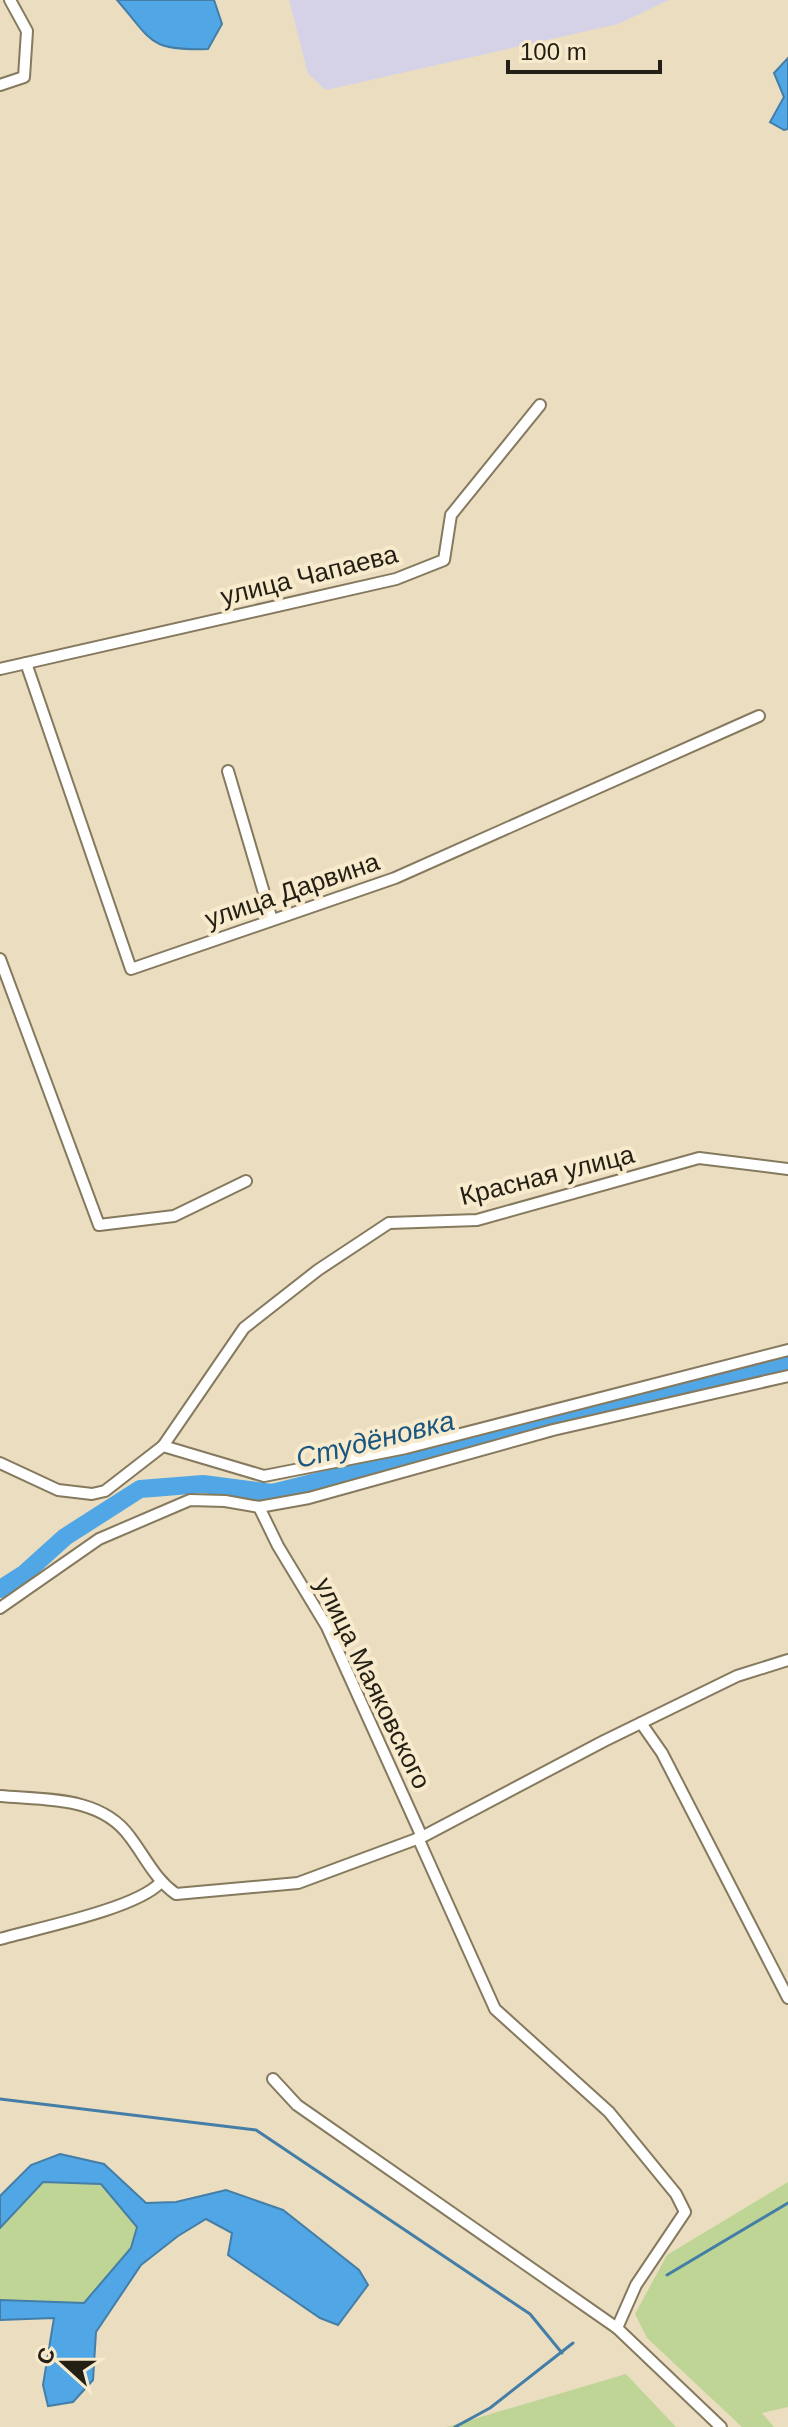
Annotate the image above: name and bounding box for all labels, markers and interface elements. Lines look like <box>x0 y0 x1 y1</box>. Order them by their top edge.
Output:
scale bar <box>508 24 660 74</box>
text: 100 m <box>520 38 587 65</box>
street label: улица Чапаева <box>217 538 401 612</box>
street label: улица Дарвина <box>201 846 384 934</box>
street label: Красная улица <box>457 1139 638 1211</box>
water label: Студёновка <box>293 1405 458 1474</box>
street label: улица Маяковского <box>309 1572 437 1794</box>
north arrow <box>24 2323 104 2403</box>
text: С <box>31 2344 60 2368</box>

